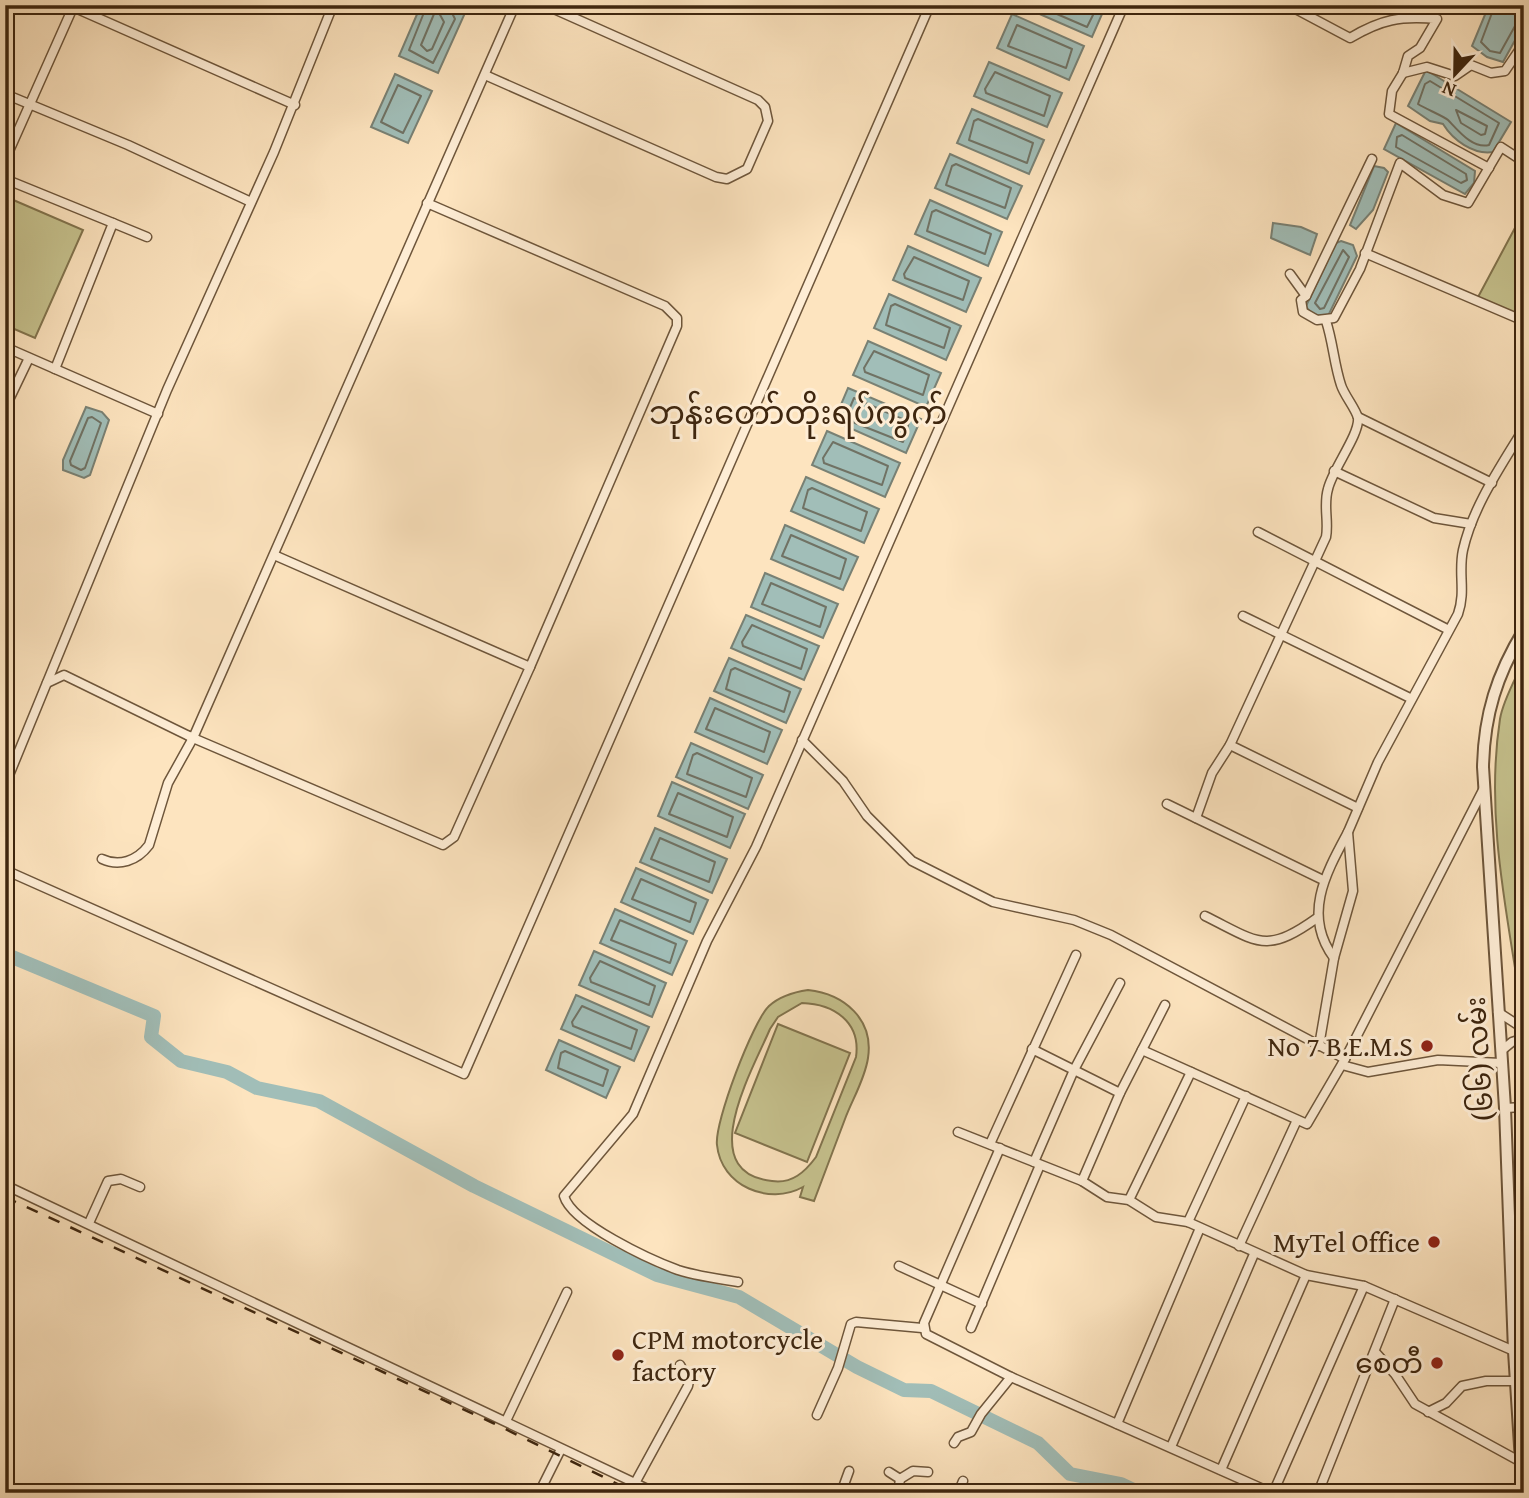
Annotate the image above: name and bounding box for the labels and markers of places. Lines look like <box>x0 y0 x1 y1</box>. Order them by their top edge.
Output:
place label: No 7 B.E.M.S <box>1268 1025 1413 1066</box>
marker: No 7 B.E.M.S <box>1419 1038 1435 1054</box>
place label: MyTel Office <box>1273 1221 1420 1262</box>
marker: MyTel Office <box>1426 1234 1442 1250</box>
place label: CPM motorcycle factory <box>632 1318 823 1391</box>
place label: စေတီ <box>1355 1342 1423 1383</box>
marker: CPM motorcycle factory <box>610 1347 626 1363</box>
marker: စေတီ <box>1429 1355 1445 1371</box>

